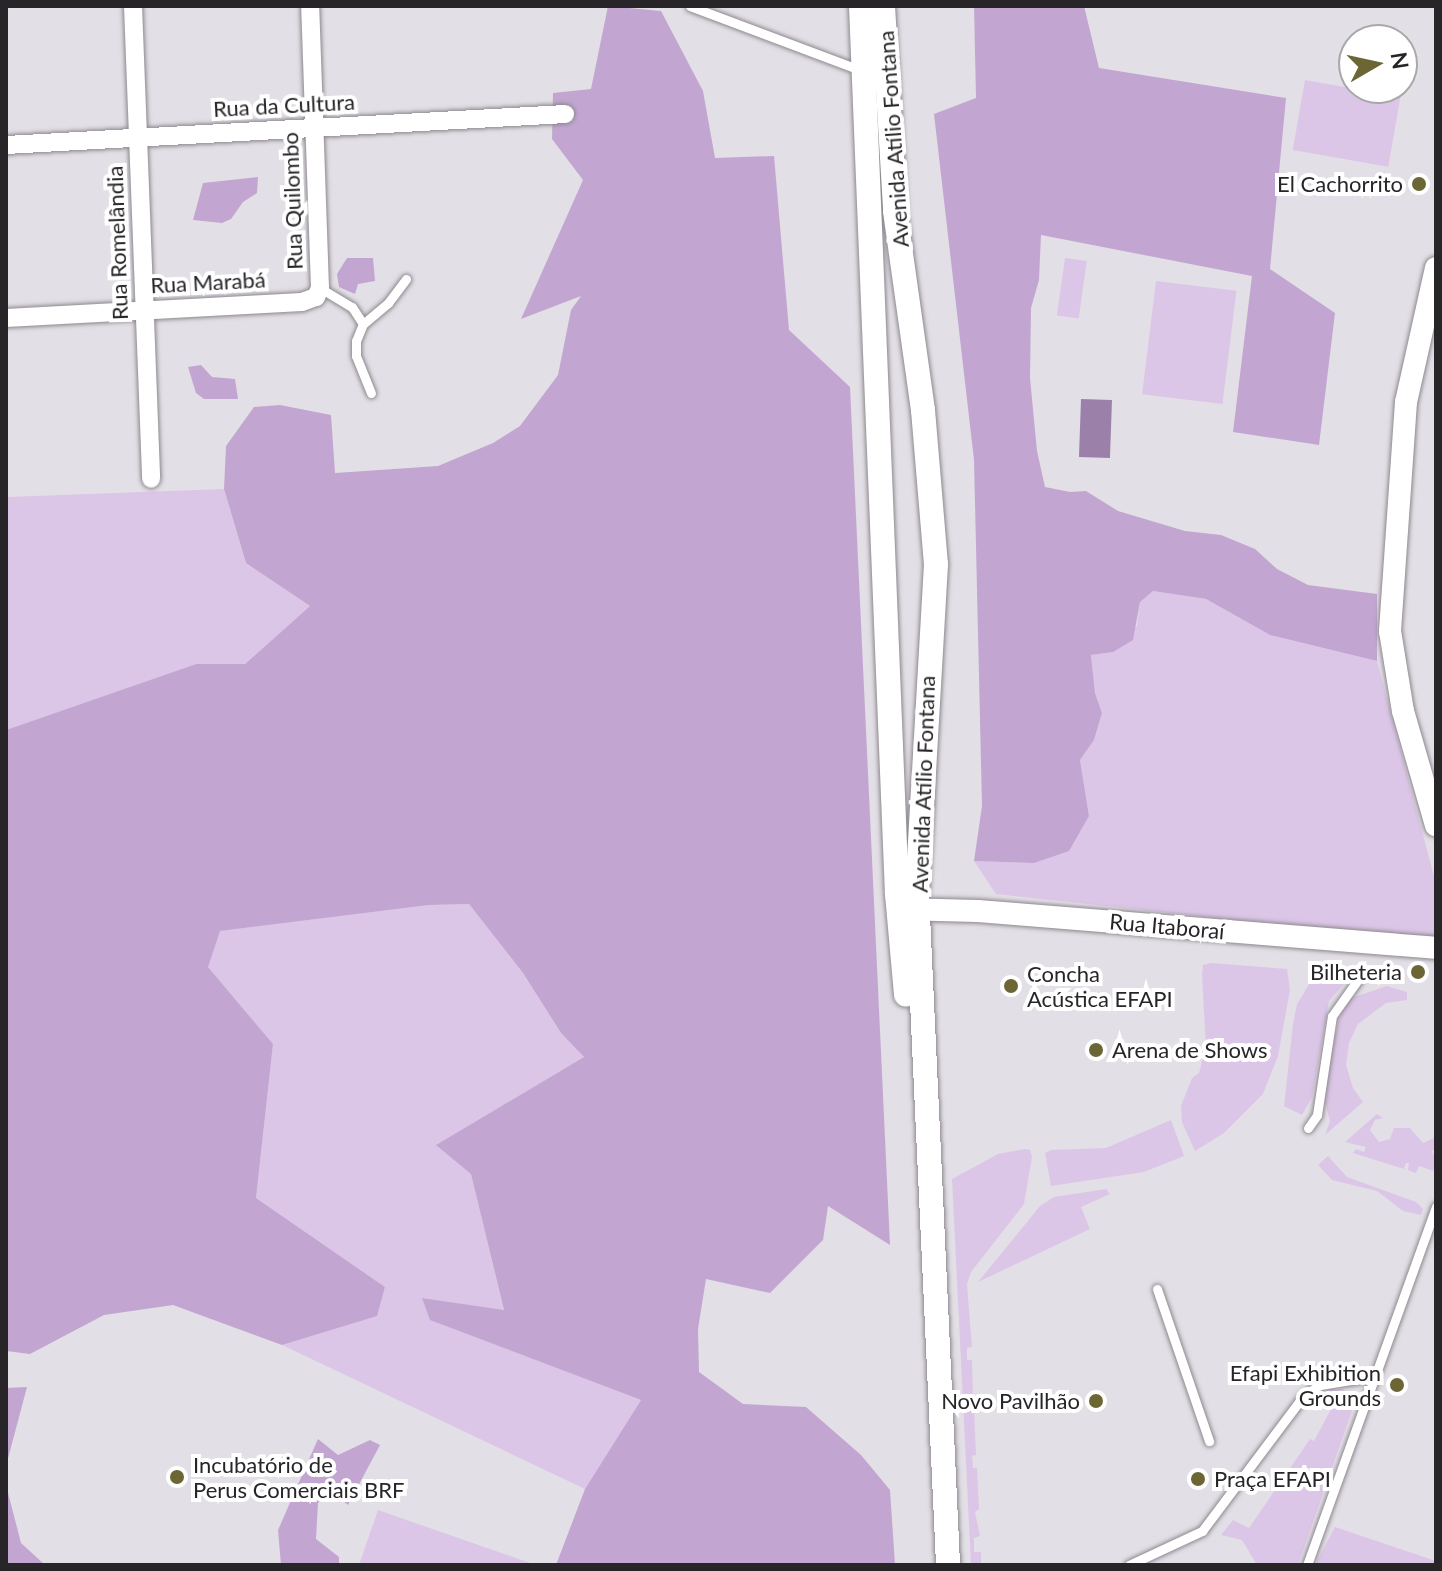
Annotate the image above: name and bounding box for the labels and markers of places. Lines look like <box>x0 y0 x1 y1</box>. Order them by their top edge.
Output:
place label: El Cachorrito <box>1277 171 1403 197</box>
marker: El Cachorrito <box>1410 175 1428 193</box>
place label: Bilheteria <box>1310 959 1402 985</box>
place label: Concha Acústica EFAPI <box>1027 960 1173 1012</box>
marker: Bilheteria <box>1409 963 1427 981</box>
marker: Concha Acústica EFAPI <box>1002 977 1020 995</box>
place label: Arena de Shows <box>1112 1037 1267 1063</box>
marker: Arena de Shows <box>1087 1041 1105 1059</box>
place label: Efapi Exhibition Grounds <box>1230 1359 1381 1410</box>
marker: Efapi Exhibition Grounds <box>1388 1376 1406 1394</box>
place label: Novo Pavilhão <box>941 1388 1080 1414</box>
marker: Novo Pavilhão <box>1087 1392 1105 1410</box>
place label: Incubatório de Perus Comerciais BRF <box>193 1451 404 1502</box>
place label: Praça EFAPI <box>1214 1466 1331 1492</box>
marker: Incubatório de Perus Comerciais BRF <box>168 1468 186 1486</box>
marker: Praça EFAPI <box>1189 1470 1207 1488</box>

